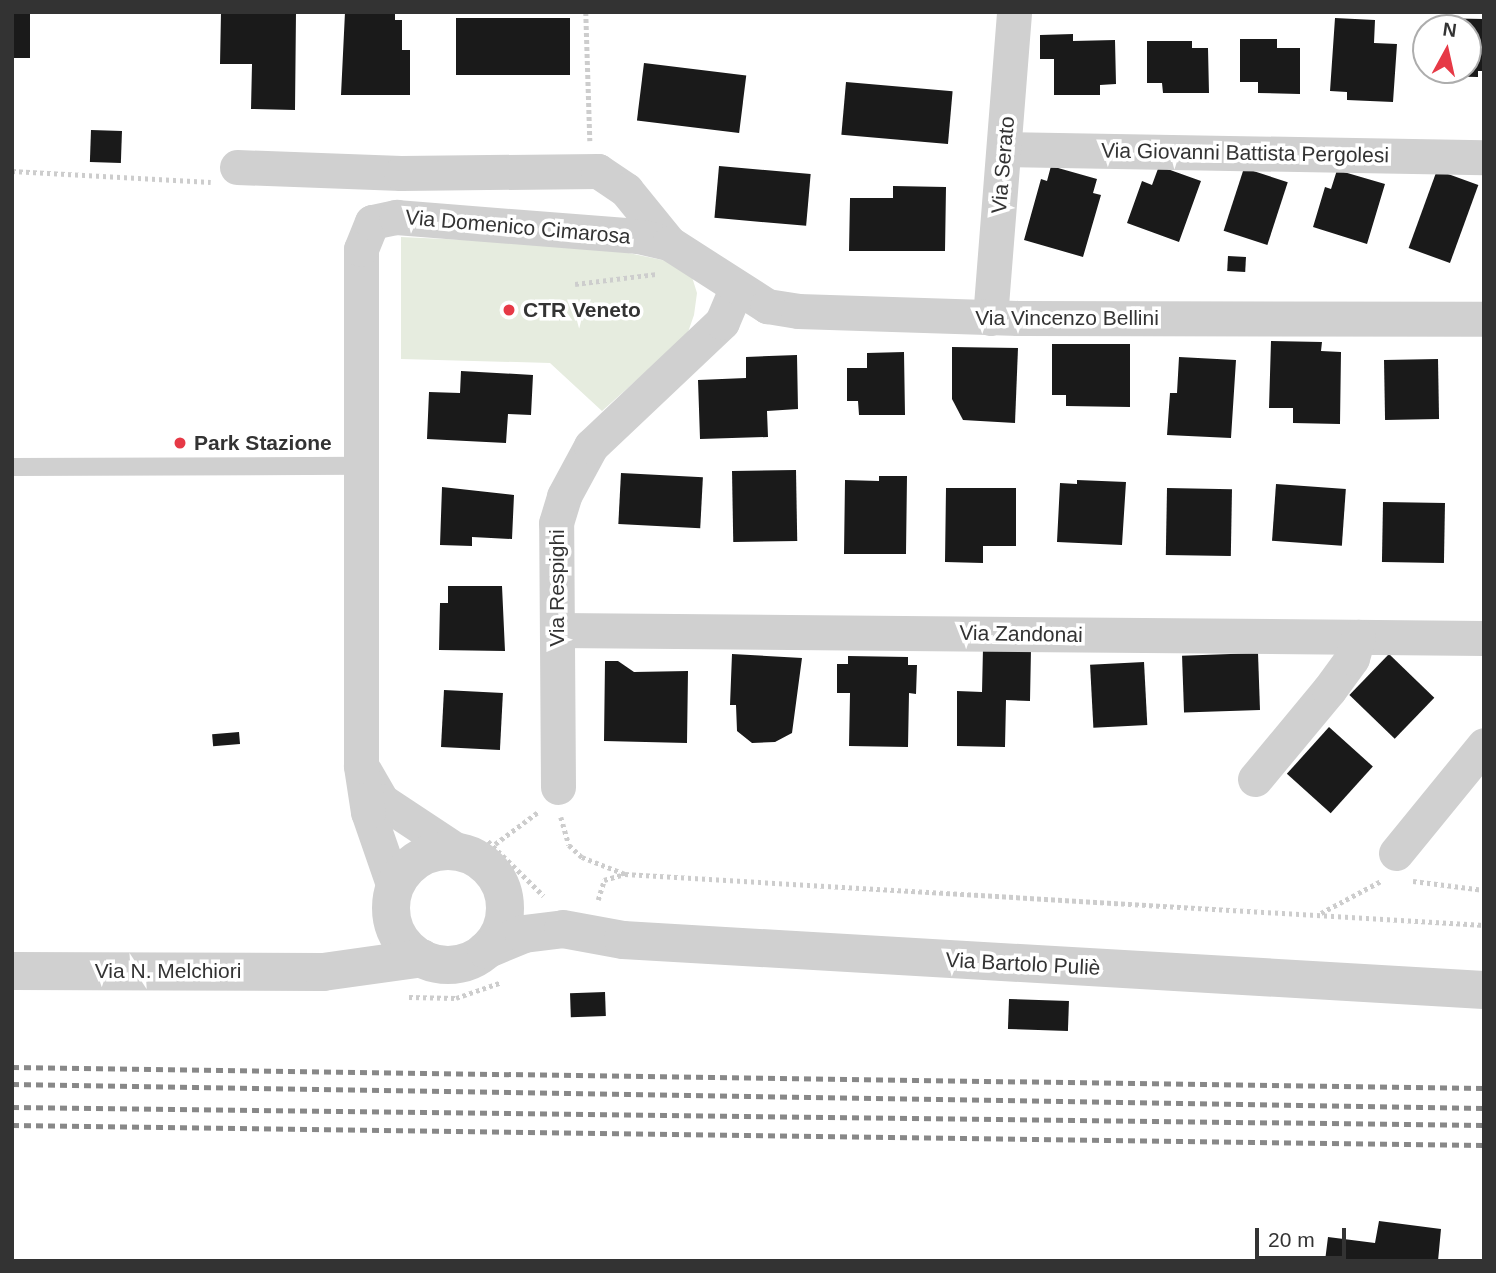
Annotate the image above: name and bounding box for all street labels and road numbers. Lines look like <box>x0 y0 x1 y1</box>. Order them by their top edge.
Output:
street label: Via Serato <box>986 115 1020 215</box>
street label: Via Giovanni Battista Pergolesi <box>1101 138 1389 168</box>
street label: Via Domenico Cimarosa <box>404 205 632 249</box>
street label: Via Vincenzo Bellini <box>975 305 1159 331</box>
street label: Via Respighi <box>544 529 570 647</box>
street label: Via Zandonai <box>959 620 1083 648</box>
street label: Via Bartolo Puliè <box>945 947 1101 981</box>
street label: Via N. Melchiori <box>95 958 241 984</box>

